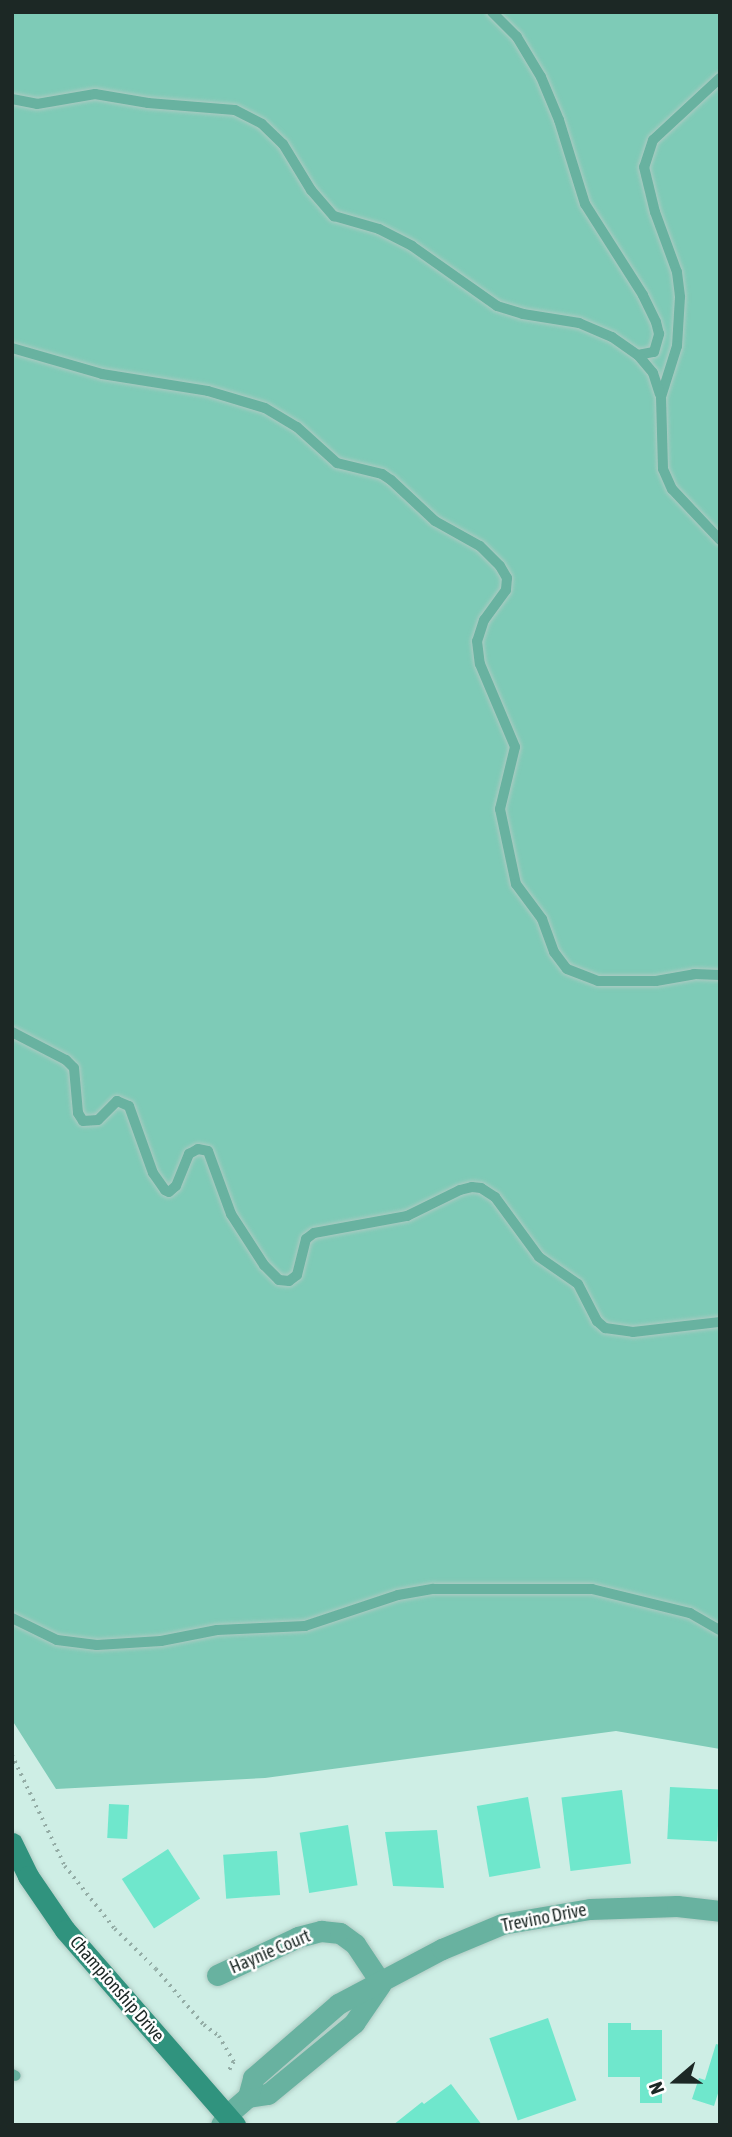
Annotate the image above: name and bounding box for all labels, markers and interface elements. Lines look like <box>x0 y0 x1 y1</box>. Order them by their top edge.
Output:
street label: Trevino Drive <box>500 1899 588 1937</box>
street label: Haynie Court <box>227 1925 313 1979</box>
street label: Championship Drive <box>65 1932 169 2046</box>
north arrow <box>641 2046 711 2116</box>
text: N <box>644 2079 669 2097</box>

